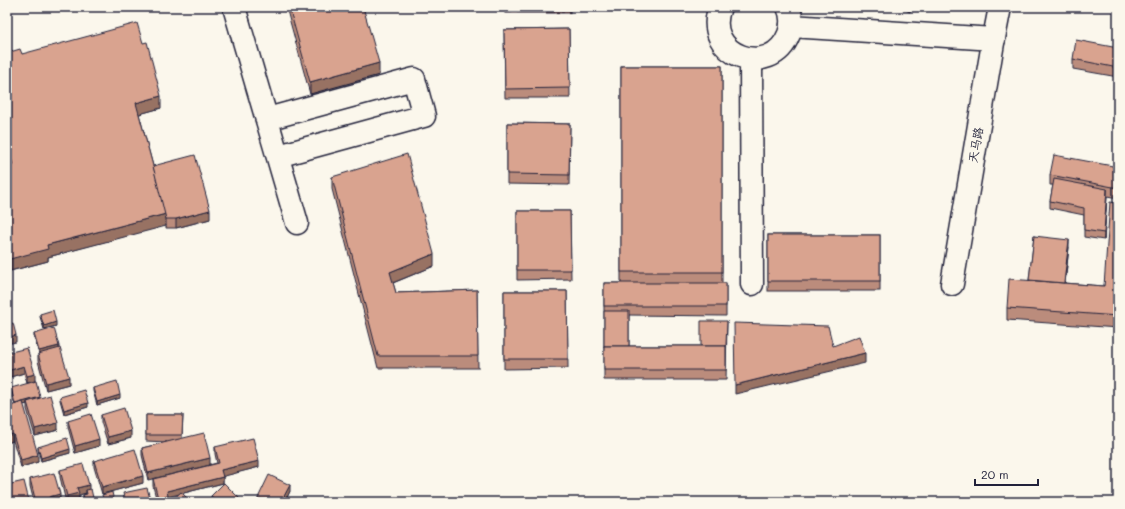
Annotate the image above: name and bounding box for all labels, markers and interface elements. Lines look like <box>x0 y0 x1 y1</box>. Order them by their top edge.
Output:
street label: 天马路 <box>964 126 986 164</box>
scale bar <box>975 461 1038 487</box>
text: 20 m <box>981 466 1009 482</box>

